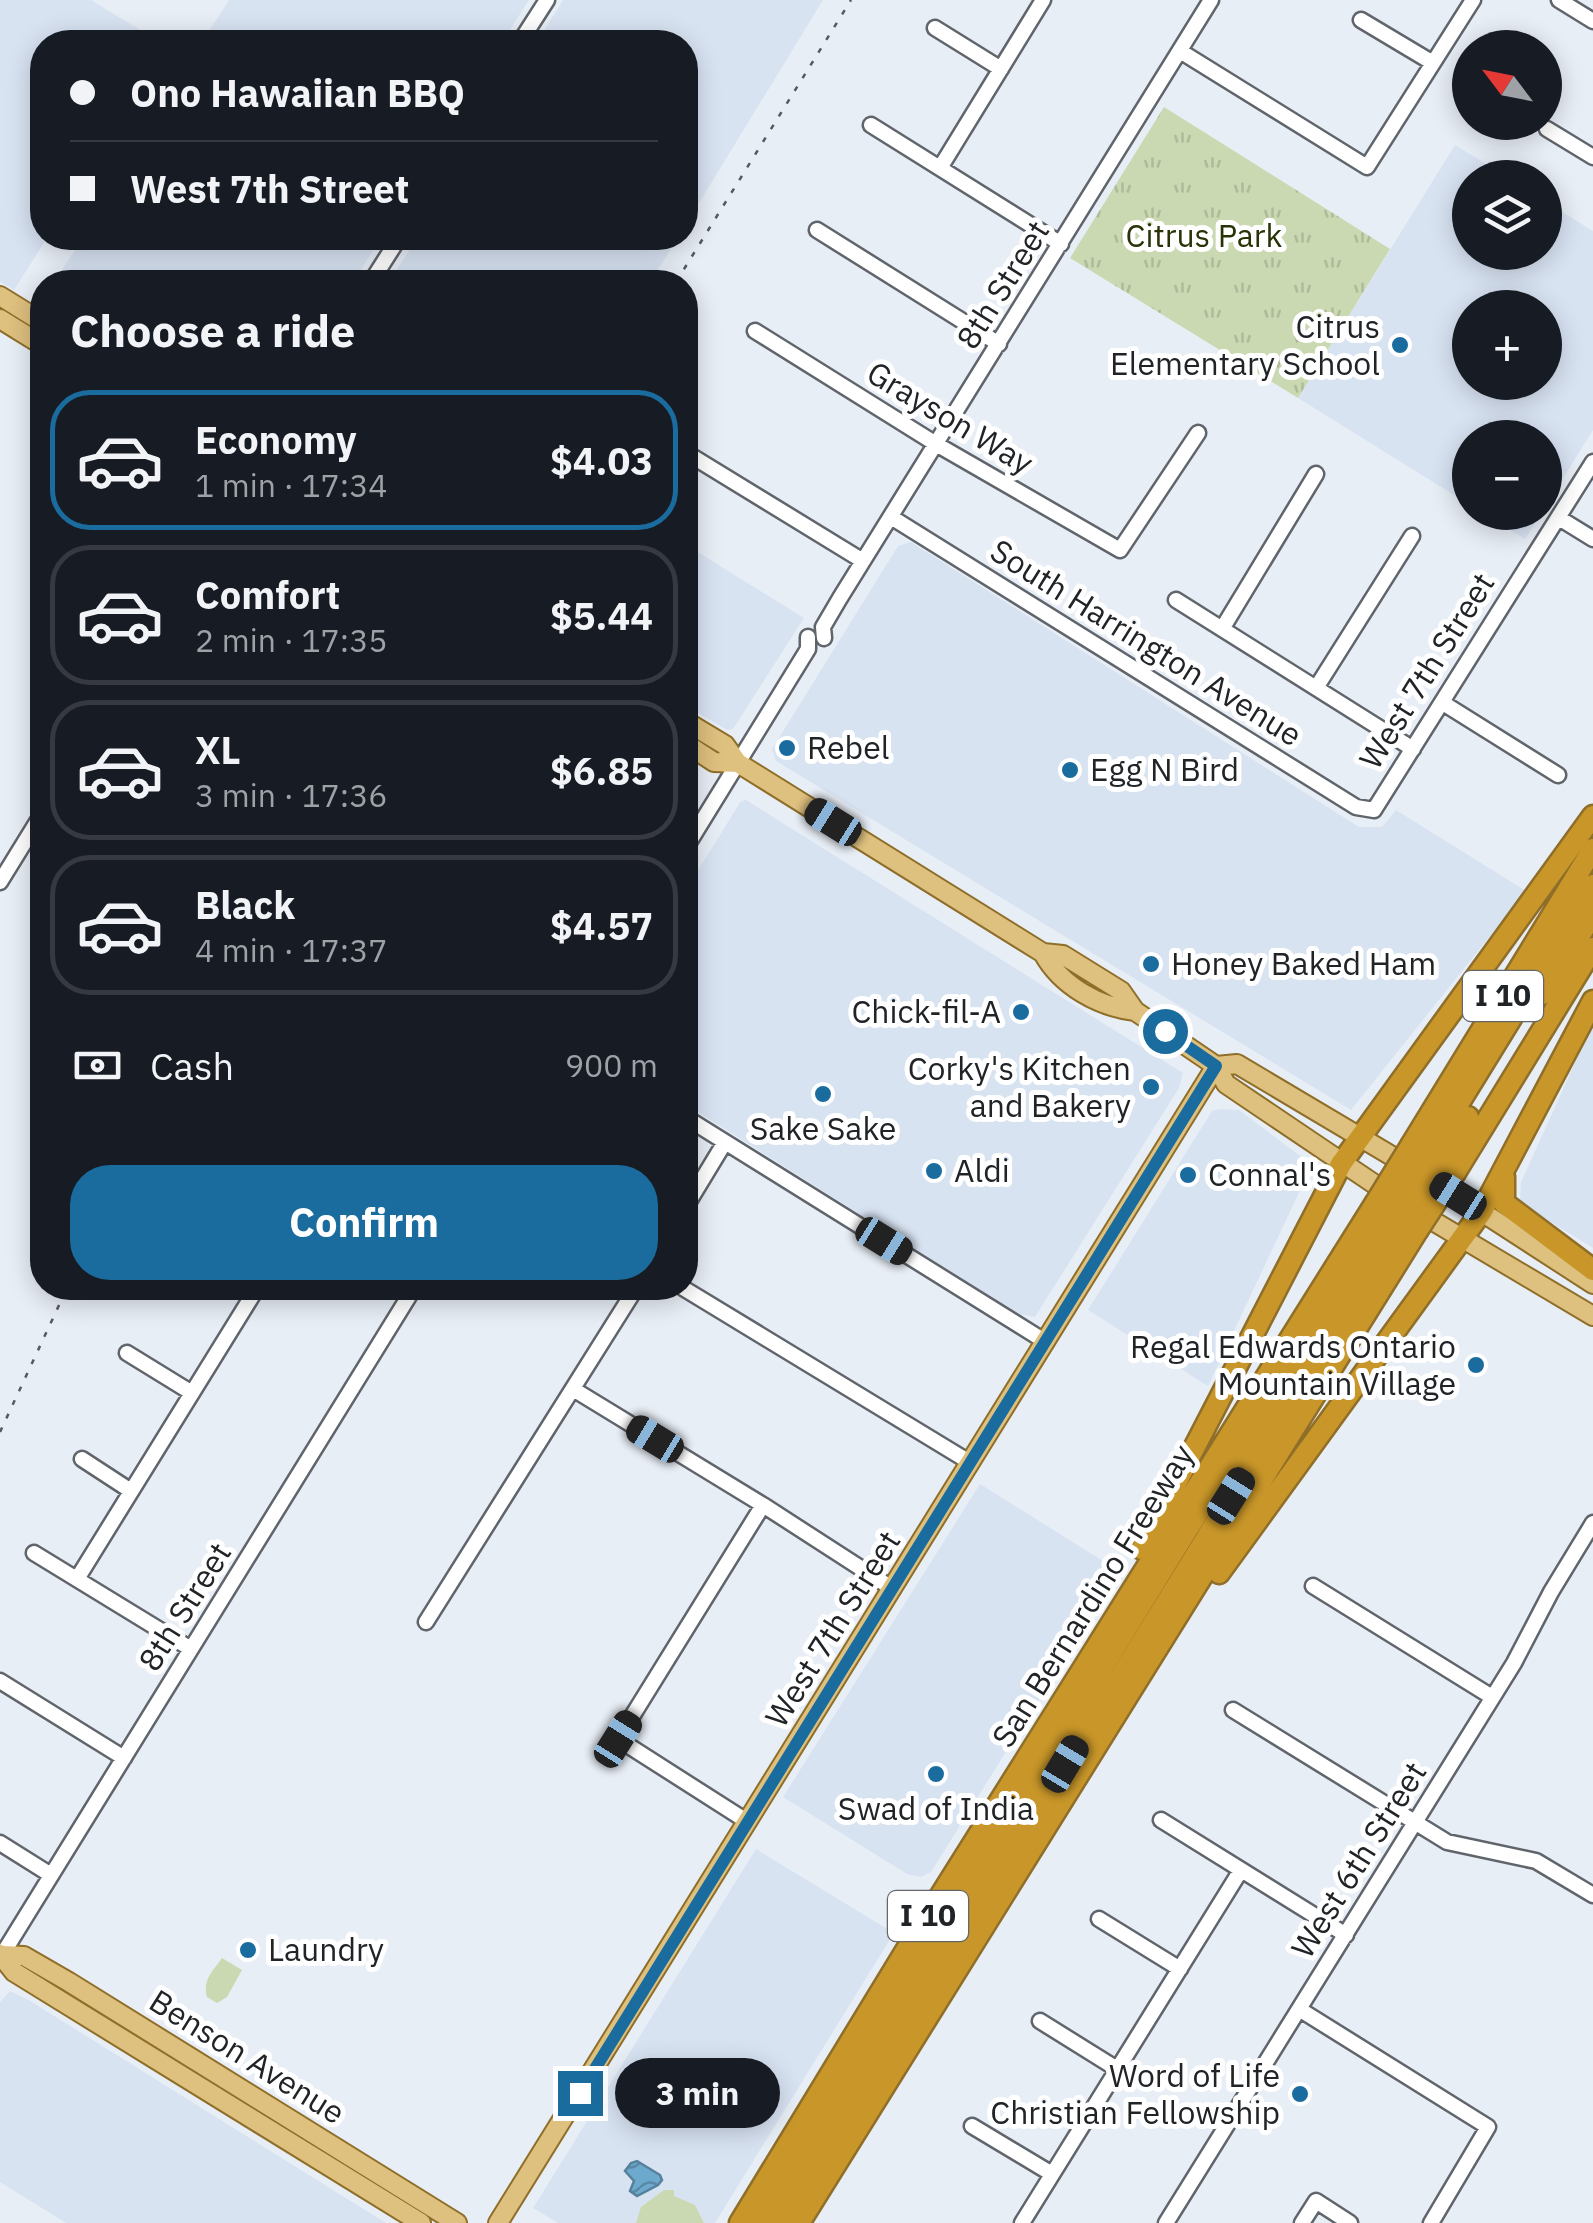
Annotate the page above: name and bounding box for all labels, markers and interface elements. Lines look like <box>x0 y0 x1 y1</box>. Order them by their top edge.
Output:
north arrow <box>1452 30 1562 140</box>
map controls <box>1452 30 1562 530</box>
text: Ono Hawaiian BBQ <box>130 68 465 117</box>
button: layers <box>1452 160 1562 270</box>
text: West 7th Street <box>130 164 409 213</box>
street label: 8th Street <box>946 212 1058 357</box>
park label: Citrus Park <box>1126 214 1283 256</box>
button: + <box>1452 290 1562 400</box>
text: Choose a ride <box>70 301 355 359</box>
place label: Citrus Elementary School <box>1110 305 1380 384</box>
marker: Citrus Elementary School <box>1389 334 1411 356</box>
street label: Grayson Way <box>860 351 1041 483</box>
icon: car <box>75 415 165 505</box>
text: Economy <box>195 415 357 464</box>
button: − <box>1452 420 1562 530</box>
text: $4.03 <box>550 436 653 485</box>
text: 1 min · 17:34 <box>195 464 388 506</box>
street label: South Harrington Avenue <box>983 529 1310 755</box>
street label: West 7th Street <box>1349 564 1503 776</box>
icon: car <box>75 570 165 660</box>
text: Comfort <box>195 570 340 619</box>
text: $5.44 <box>550 591 653 640</box>
text: 2 min · 17:35 <box>195 619 388 661</box>
icon: car <box>75 725 165 815</box>
text: XL <box>195 725 241 774</box>
place label: Rebel <box>807 726 889 768</box>
marker: Rebel <box>776 737 798 759</box>
text: $6.85 <box>550 746 653 795</box>
place label: Egg N Bird <box>1090 748 1239 790</box>
marker: Egg N Bird <box>1059 759 1081 781</box>
text: 3 min · 17:36 <box>195 774 388 816</box>
car <box>800 793 866 851</box>
icon: car <box>75 880 165 970</box>
text: Black <box>195 880 295 929</box>
text: $4.57 <box>550 901 653 950</box>
text: 4 min · 17:37 <box>195 929 388 971</box>
place label: Honey Baked Ham <box>1171 942 1436 984</box>
marker: Honey Baked Ham <box>1140 953 1162 975</box>
road number: I 10 <box>1463 971 1543 1021</box>
place label: Chick-fil-A <box>851 990 1001 1032</box>
marker: Chick-fil-A <box>1010 1001 1032 1023</box>
route start <box>1143 1009 1188 1054</box>
icon: cash <box>70 1038 125 1093</box>
text: Cash <box>150 1041 234 1090</box>
text: 900 m <box>565 1044 658 1086</box>
place label: Corky's Kitchen and Bakery <box>908 1047 1131 1126</box>
marker: Corky's Kitchen and Bakery <box>1140 1076 1162 1098</box>
marker: Sake Sake <box>812 1083 834 1105</box>
place label: Sake Sake <box>750 1107 896 1149</box>
place label: Aldi <box>954 1149 1010 1191</box>
place label: Connal's <box>1208 1153 1331 1195</box>
marker: Aldi <box>923 1160 945 1182</box>
marker: Connal's <box>1177 1164 1199 1186</box>
button: Confirm <box>70 1165 658 1280</box>
car <box>1425 1167 1491 1225</box>
car <box>851 1212 917 1270</box>
place label: Regal Edwards Ontario Mountain Village <box>1130 1325 1456 1404</box>
marker: Regal Edwards Ontario Mountain Village <box>1465 1354 1487 1376</box>
car <box>622 1411 688 1467</box>
street label: San Bernardino Freeway <box>982 1436 1203 1755</box>
car <box>1202 1463 1260 1529</box>
street label: West 7th Street <box>755 1522 909 1734</box>
street label: 8th Street <box>128 1534 240 1679</box>
car <box>589 1706 647 1772</box>
car <box>1037 1731 1093 1797</box>
street label: West 6th Street <box>1281 1753 1435 1965</box>
marker: Swad of India <box>925 1763 947 1785</box>
place label: Swad of India <box>838 1787 1034 1829</box>
road number: I 10 <box>888 1891 968 1941</box>
place label: Laundry <box>268 1928 384 1970</box>
marker: Laundry <box>237 1939 259 1961</box>
street label: Benson Avenue <box>142 1979 353 2133</box>
place label: Word of Life Christian Fellowship <box>990 2054 1280 2133</box>
callout: 3 min <box>615 2058 780 2128</box>
route end <box>558 2071 603 2116</box>
text: 3 min <box>656 2072 739 2114</box>
marker: Word of Life Christian Fellowship <box>1289 2083 1311 2105</box>

